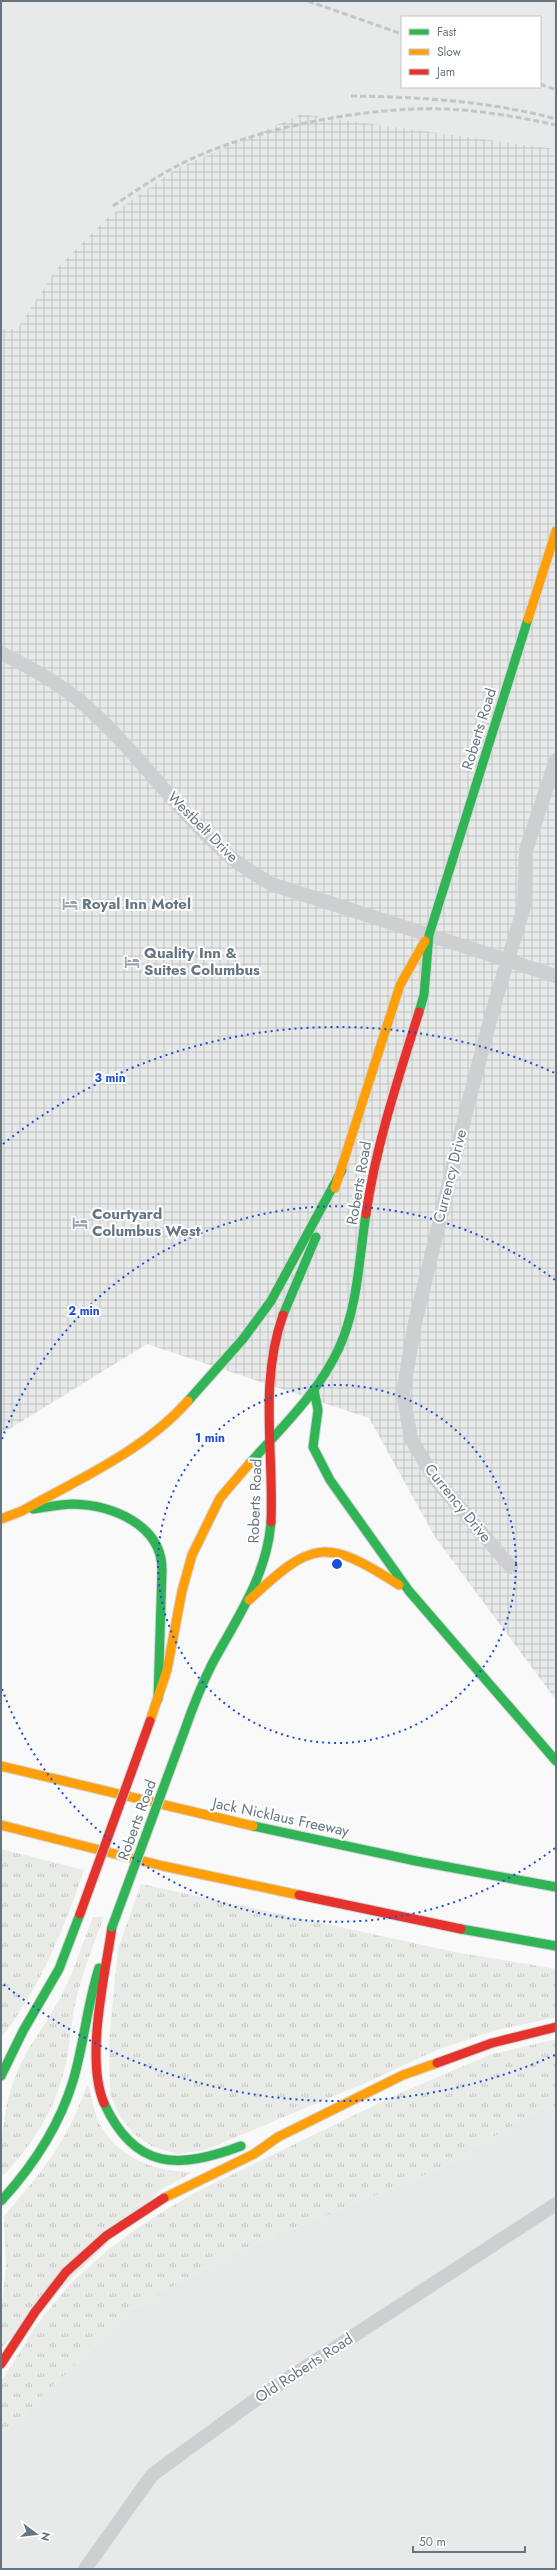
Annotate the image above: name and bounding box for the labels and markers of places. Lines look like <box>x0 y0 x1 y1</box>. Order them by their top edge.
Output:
place label: Royal Inn Motel <box>82 893 191 915</box>
hotel icon: Royal Inn Motel <box>61 895 79 913</box>
place label: Quality Inn & Suites Columbus <box>144 942 260 981</box>
hotel icon: Quality Inn & Suites Columbus <box>123 953 141 971</box>
place label: Courtyard Columbus West <box>92 1203 201 1242</box>
hotel icon: Courtyard Columbus West <box>71 1214 89 1232</box>
centre of rings <box>330 1557 344 1571</box>

